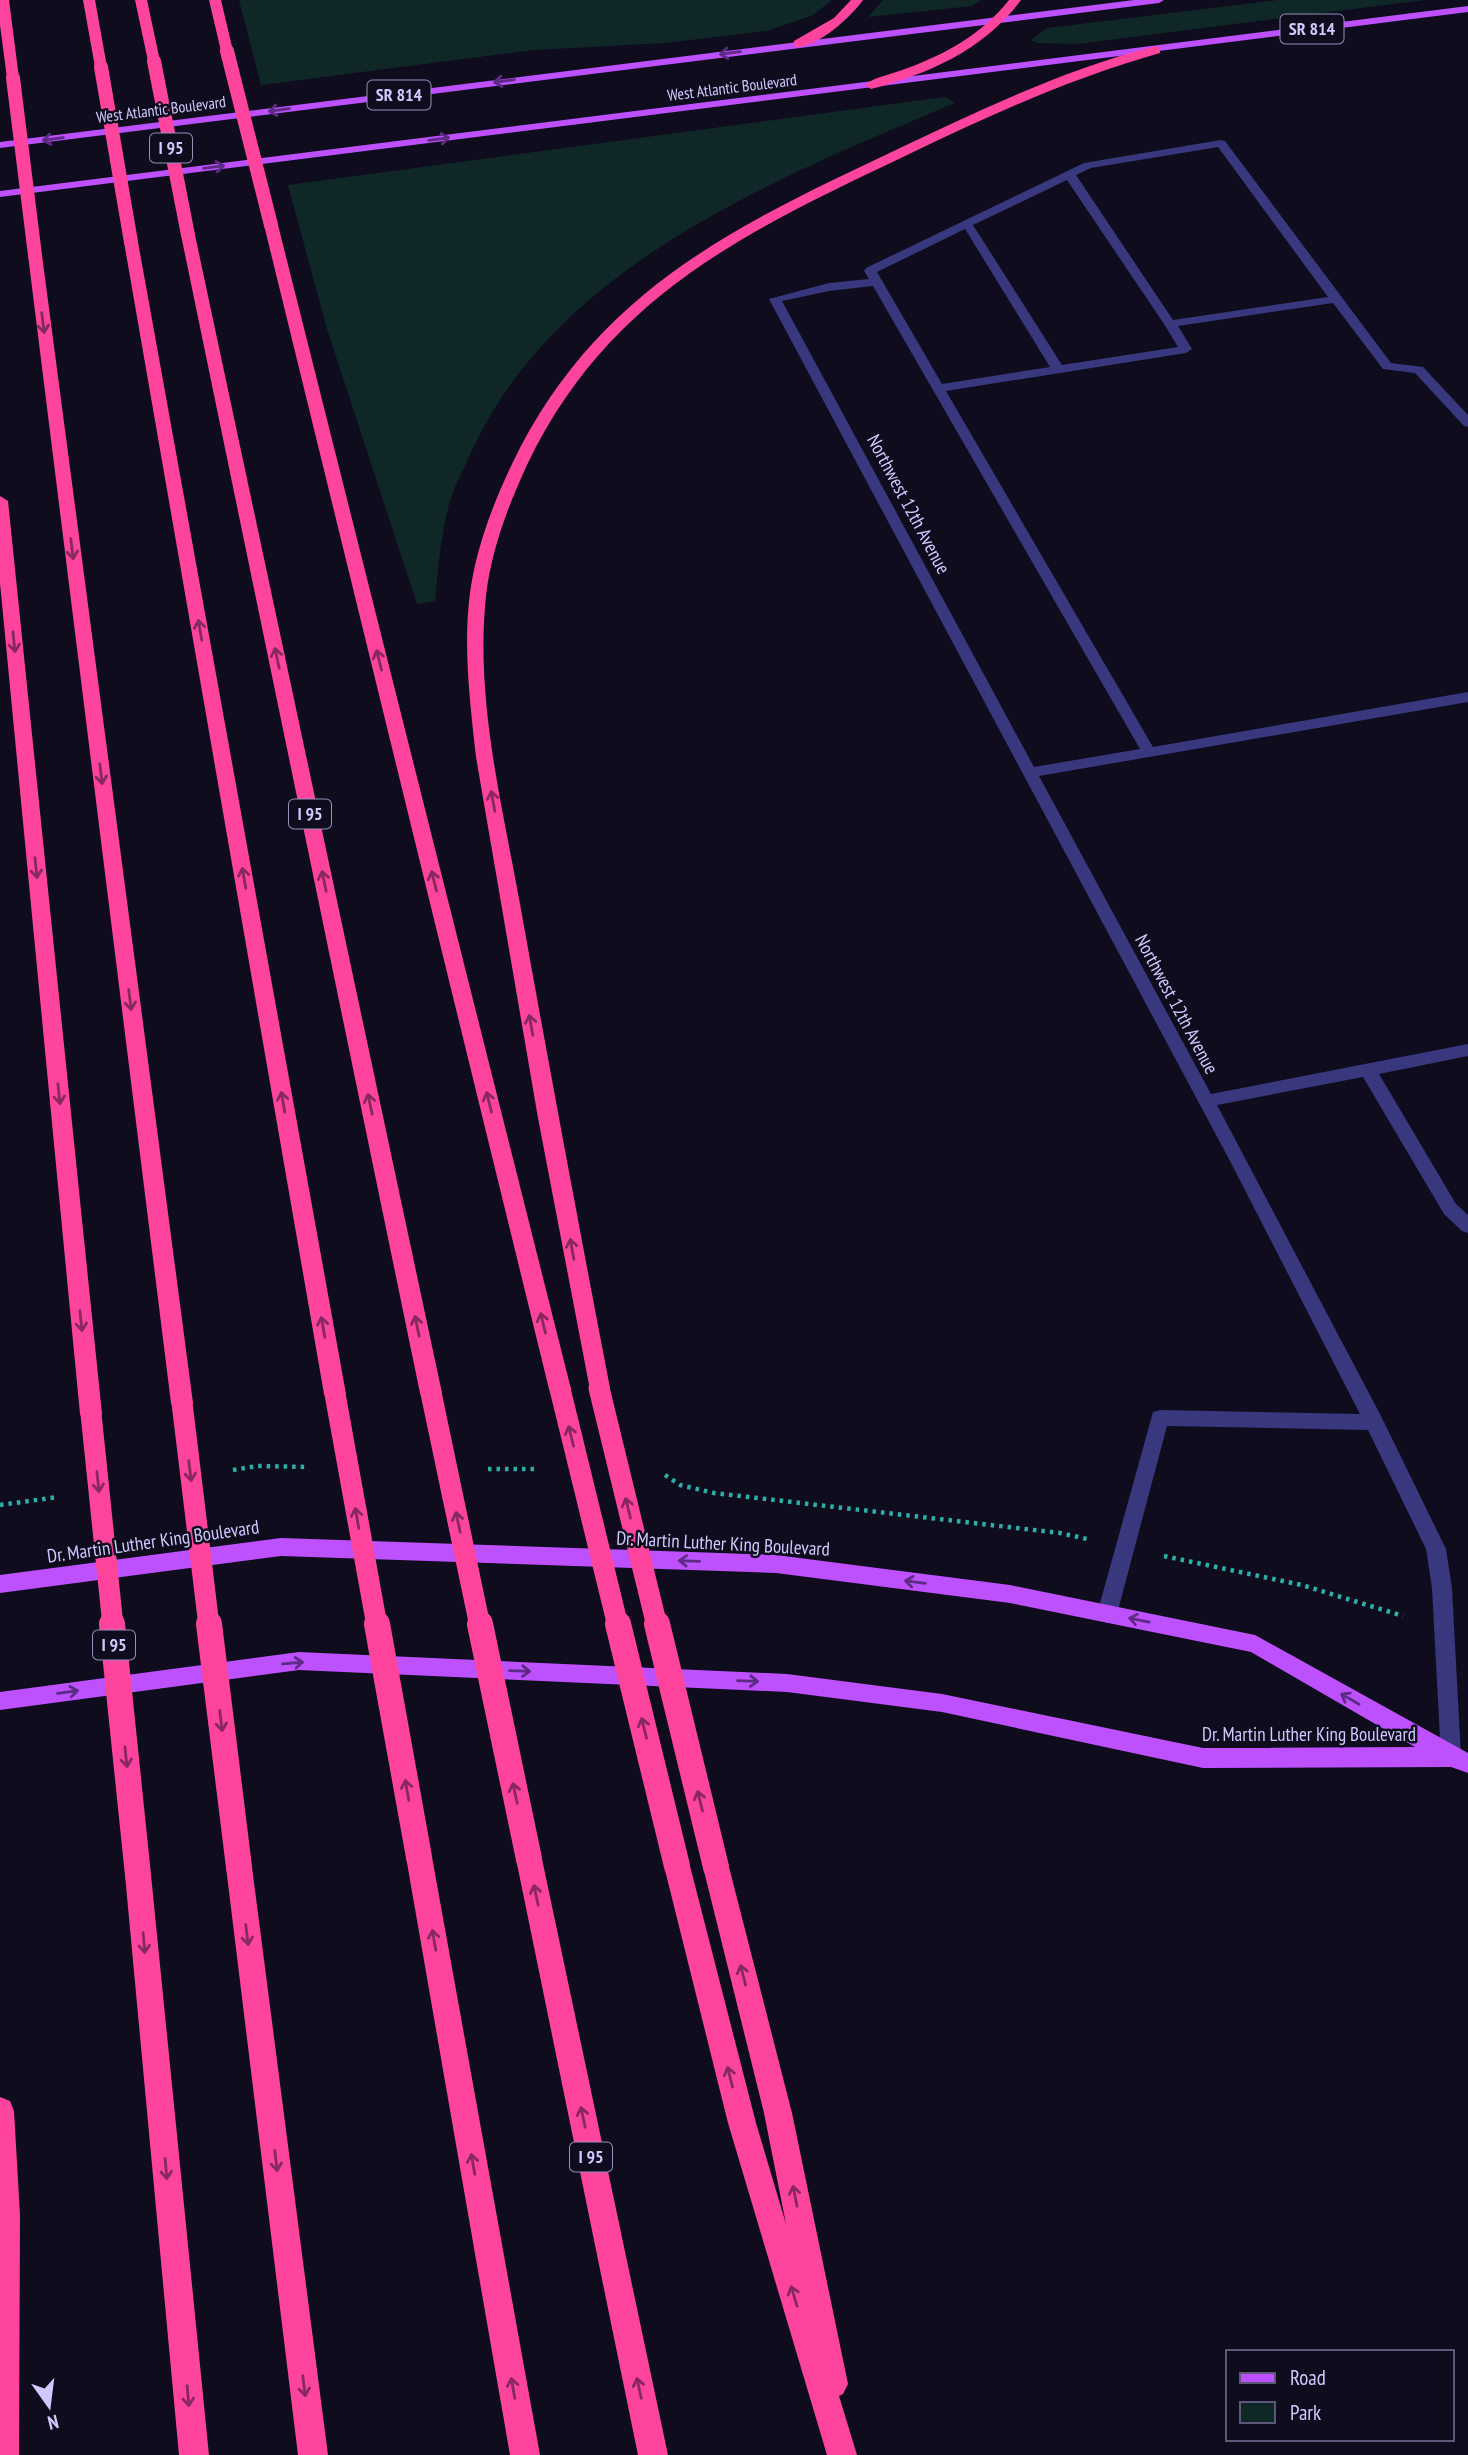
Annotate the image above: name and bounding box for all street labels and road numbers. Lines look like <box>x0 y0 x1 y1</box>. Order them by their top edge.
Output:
road number: SR 814 <box>1280 15 1344 44</box>
street label: West Atlantic Boulevard <box>666 69 798 105</box>
road number: SR 814 <box>368 80 430 110</box>
street label: West Atlantic Boulevard <box>95 91 227 127</box>
road number: I 95 <box>150 134 192 162</box>
street label: Northwest 12th Avenue <box>862 430 956 578</box>
road number: I 95 <box>289 800 331 828</box>
street label: Northwest 12th Avenue <box>1130 930 1224 1078</box>
street label: Dr. Martin Luther King Boulevard <box>45 1514 261 1568</box>
street label: Dr. Martin Luther King Boulevard <box>616 1525 830 1561</box>
road number: I 95 <box>93 1630 135 1660</box>
street label: Dr. Martin Luther King Boulevard <box>1202 1722 1416 1746</box>
road number: I 95 <box>570 2143 612 2172</box>

